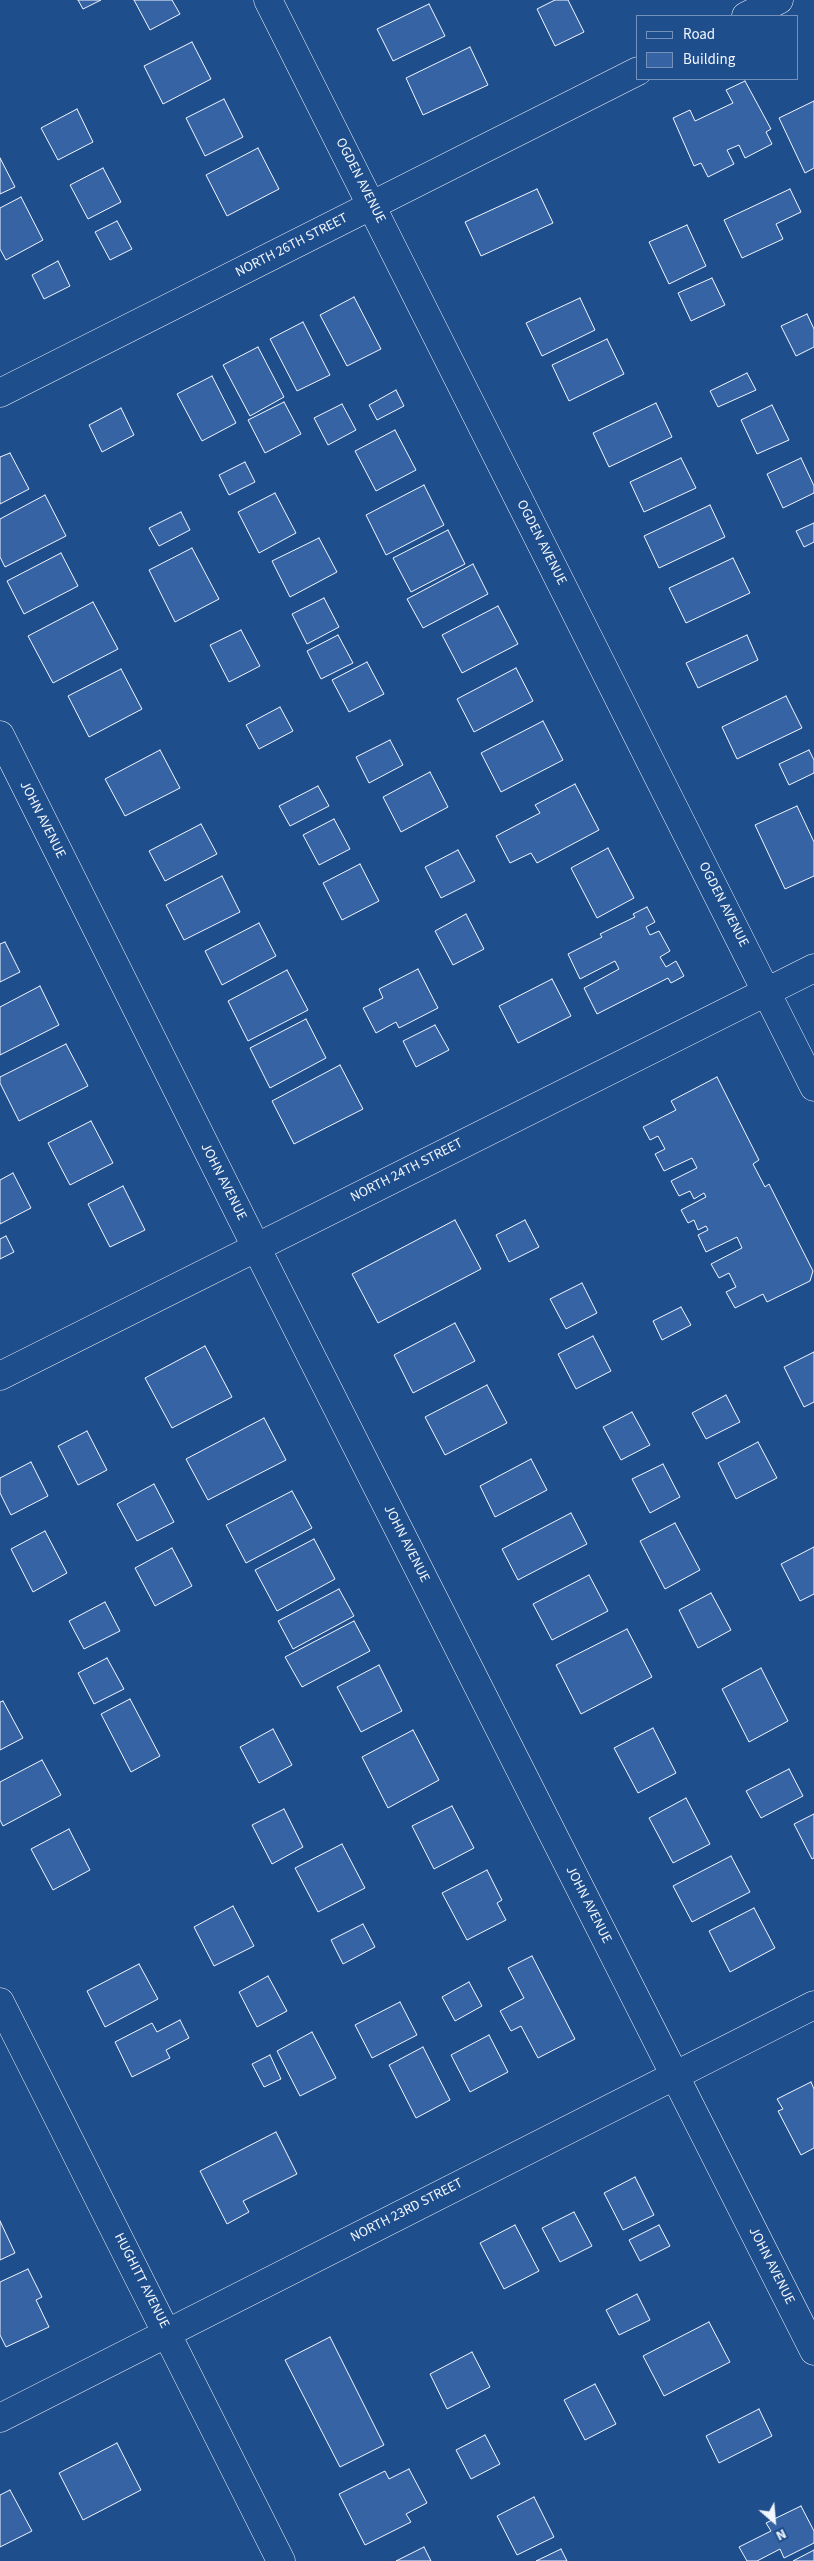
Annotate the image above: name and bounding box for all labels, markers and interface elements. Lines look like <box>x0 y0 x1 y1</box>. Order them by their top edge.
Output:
legend <box>636 15 799 80</box>
text: Road <box>683 24 715 45</box>
text: Building <box>683 49 735 70</box>
street label: OGDEN AVENUE <box>331 136 389 226</box>
street label: NORTH 26TH STREET <box>233 210 351 282</box>
street label: OGDEN AVENUE <box>512 498 570 588</box>
street label: JOHN AVENUE <box>15 779 69 861</box>
street label: OGDEN AVENUE <box>694 860 752 950</box>
street label: NORTH 24TH STREET <box>348 1135 466 1207</box>
street label: JOHN AVENUE <box>196 1141 250 1223</box>
street label: JOHN AVENUE <box>379 1503 433 1585</box>
street label: JOHN AVENUE <box>561 1864 615 1946</box>
street label: NORTH 23RD STREET <box>348 2175 466 2247</box>
street label: JOHN AVENUE <box>744 2225 798 2307</box>
street label: HUGHITT AVENUE <box>110 2230 172 2332</box>
north arrow <box>749 2496 799 2546</box>
text: N <box>772 2523 789 2545</box>

